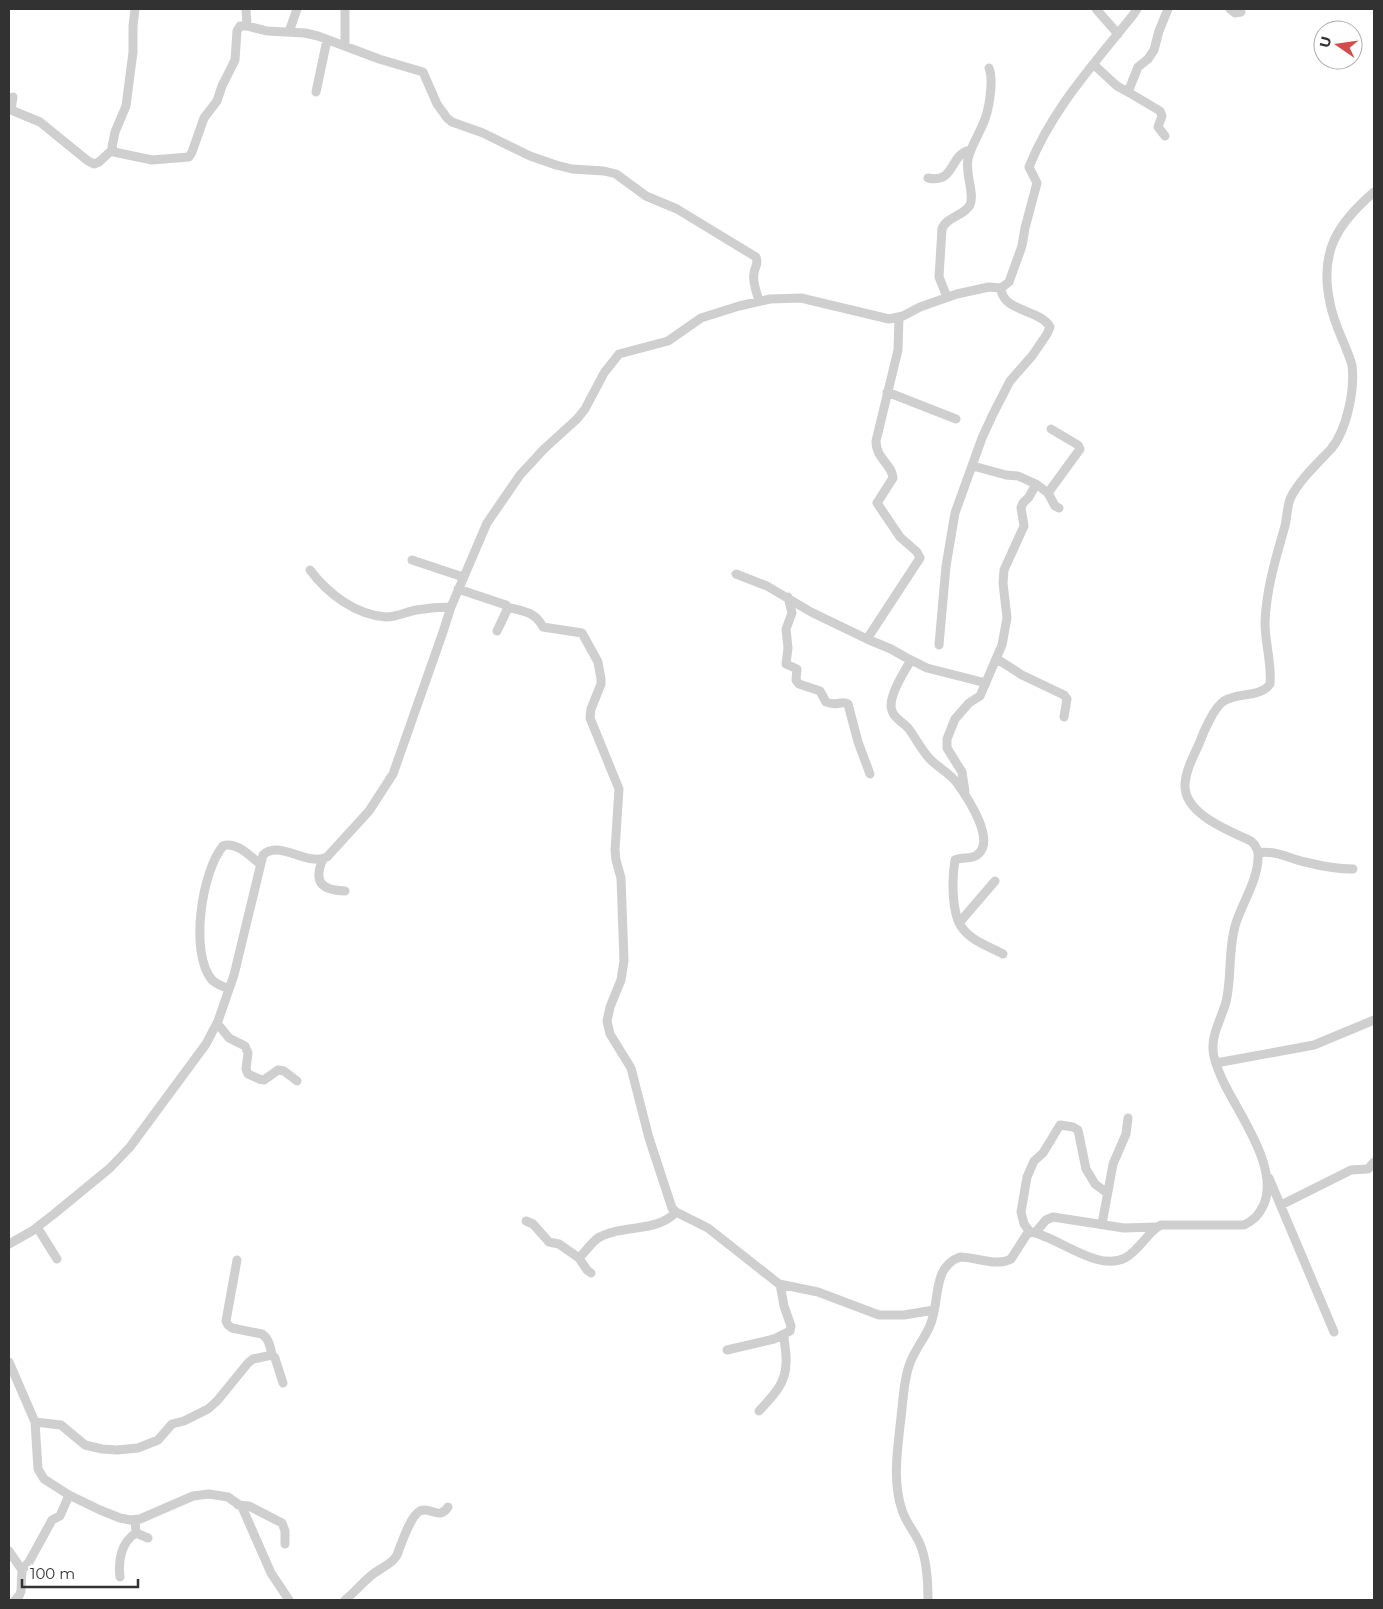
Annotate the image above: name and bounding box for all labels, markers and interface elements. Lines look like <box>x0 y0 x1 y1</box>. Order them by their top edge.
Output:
north arrow <box>1313 20 1363 70</box>
text: U <box>1315 35 1335 49</box>
scale bar <box>22 1556 139 1588</box>
text: 100 m <box>30 1564 75 1583</box>

